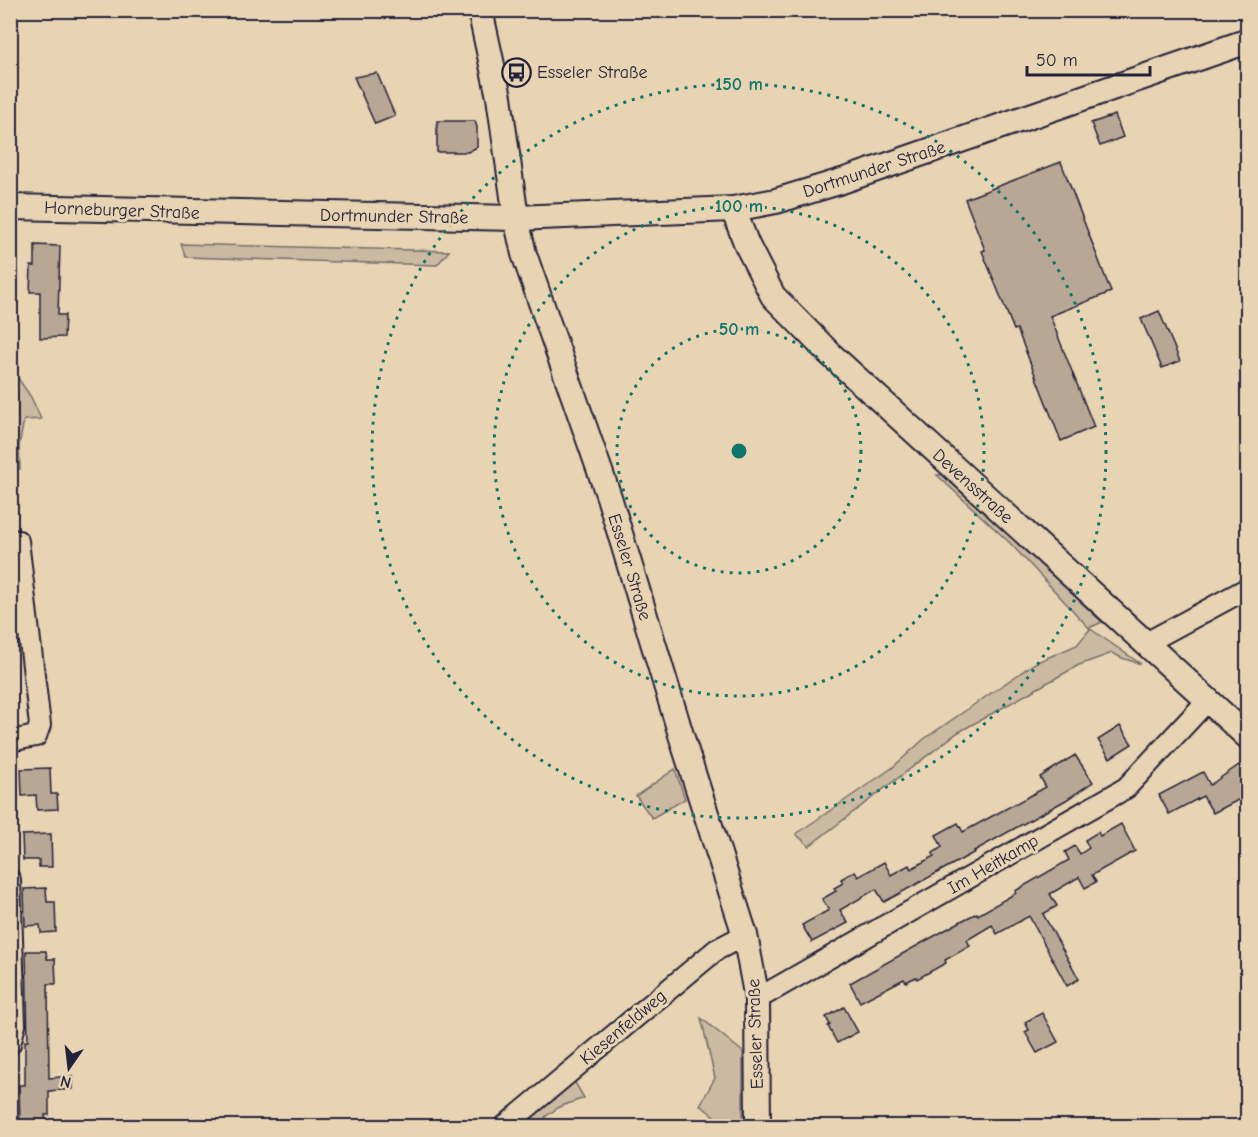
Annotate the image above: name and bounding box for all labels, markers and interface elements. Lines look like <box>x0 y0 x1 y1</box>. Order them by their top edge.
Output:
scale bar <box>1027 39 1150 77</box>
text: 50 m <box>1036 50 1078 71</box>
bus stop icon: Esseler Straße <box>500 56 532 88</box>
place label: Esseler Straße <box>537 62 648 83</box>
text: 150 m <box>715 74 763 95</box>
street label: Dortmunder Straße <box>800 137 948 202</box>
text: 100 m <box>715 196 763 217</box>
street label: Horneburger Straße <box>44 197 200 224</box>
street label: Dortmunder Straße <box>320 205 468 228</box>
text: 50 m <box>719 319 759 340</box>
centre of rings <box>729 441 749 461</box>
street label: Devensstraße <box>928 445 1017 528</box>
street label: Esseler Straße <box>603 511 656 623</box>
street label: Im Heitkamp <box>944 830 1042 899</box>
street label: Esseler Straße <box>743 978 768 1090</box>
street label: Kiesenfeldweg <box>576 985 671 1069</box>
north arrow <box>39 1038 99 1098</box>
text: N <box>58 1072 73 1092</box>

